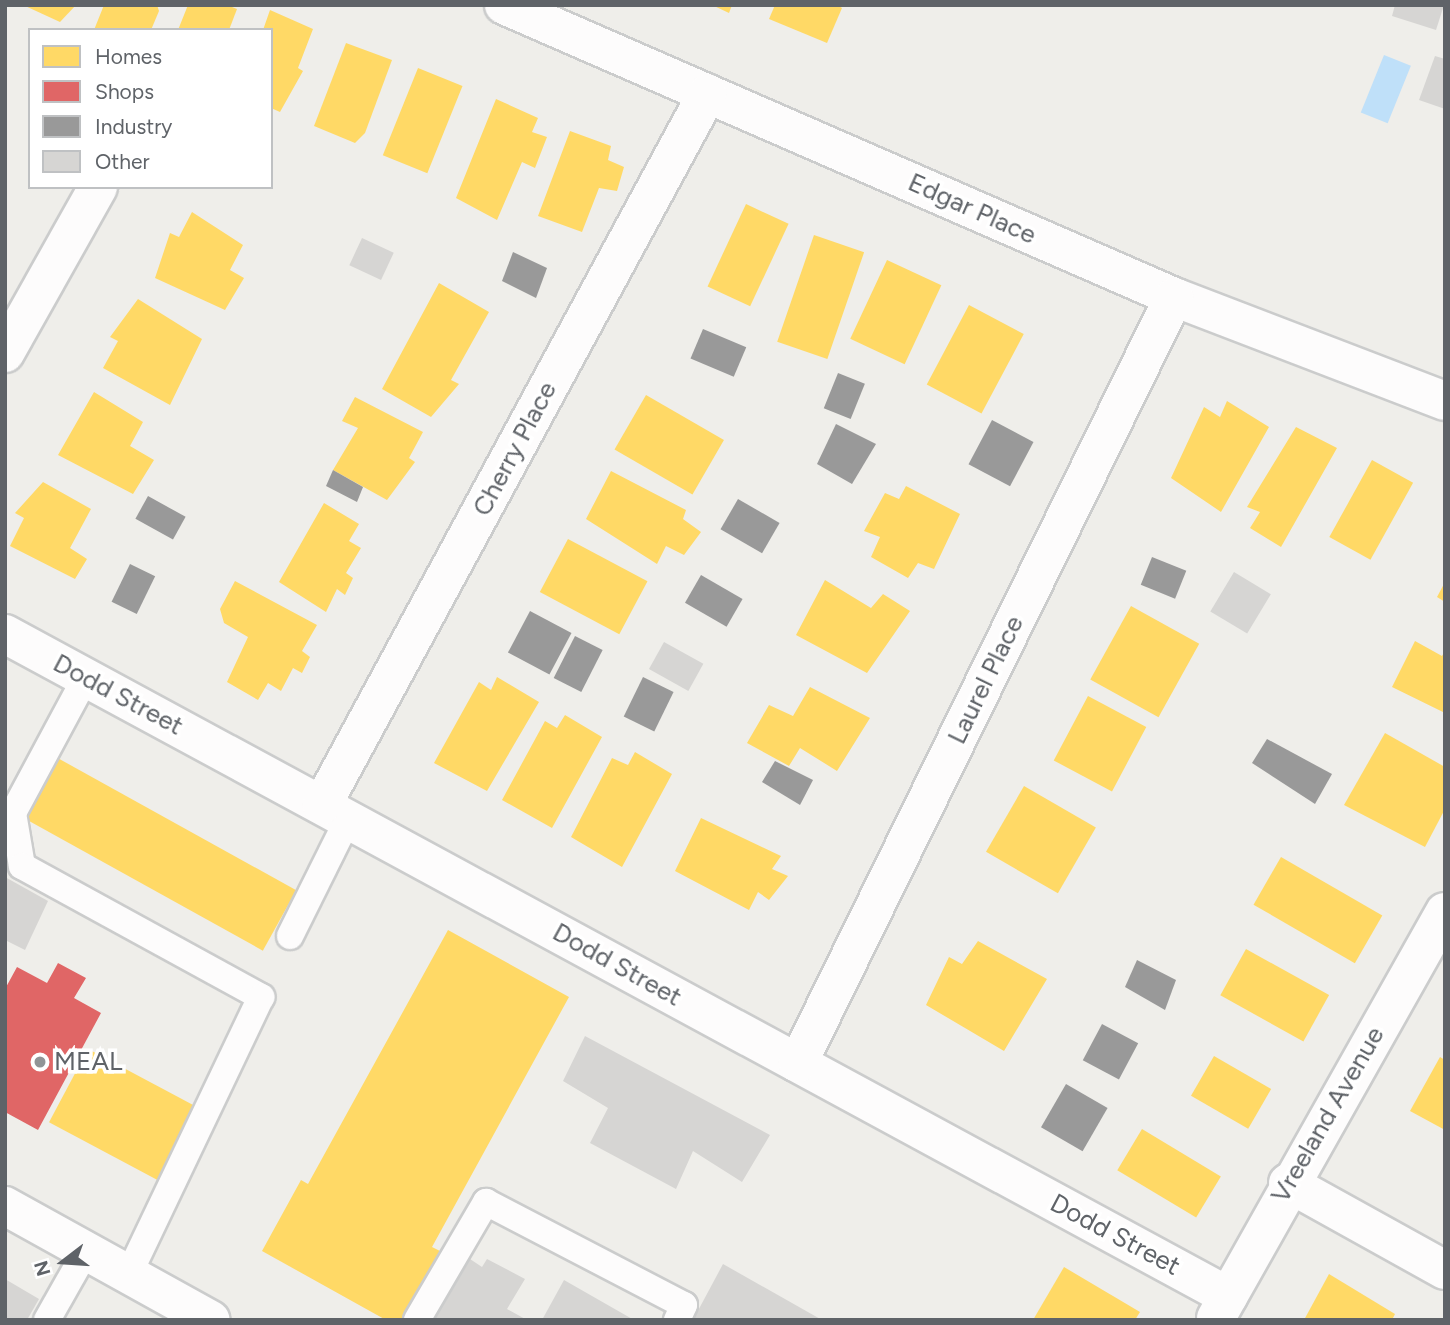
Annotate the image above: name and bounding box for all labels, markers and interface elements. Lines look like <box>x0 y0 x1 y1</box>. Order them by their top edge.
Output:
legend <box>28 28 273 189</box>
text: Homes <box>95 44 162 69</box>
text: Shops <box>95 79 154 104</box>
text: Industry <box>95 114 172 139</box>
text: Other <box>95 149 150 174</box>
street label: Edgar Place <box>903 167 1041 251</box>
street label: Cherry Place <box>467 377 563 521</box>
street label: Laurel Place <box>942 611 1030 749</box>
street label: Dodd Street <box>48 648 188 742</box>
street label: Dodd Street <box>547 917 687 1013</box>
street label: Vreeland Avenue <box>1265 1021 1391 1209</box>
place label: MEAL <box>54 1046 123 1078</box>
marker: MEAL <box>32 1054 48 1070</box>
street label: Dodd Street <box>1045 1188 1185 1282</box>
north arrow <box>28 1227 98 1297</box>
text: N <box>29 1258 56 1279</box>

